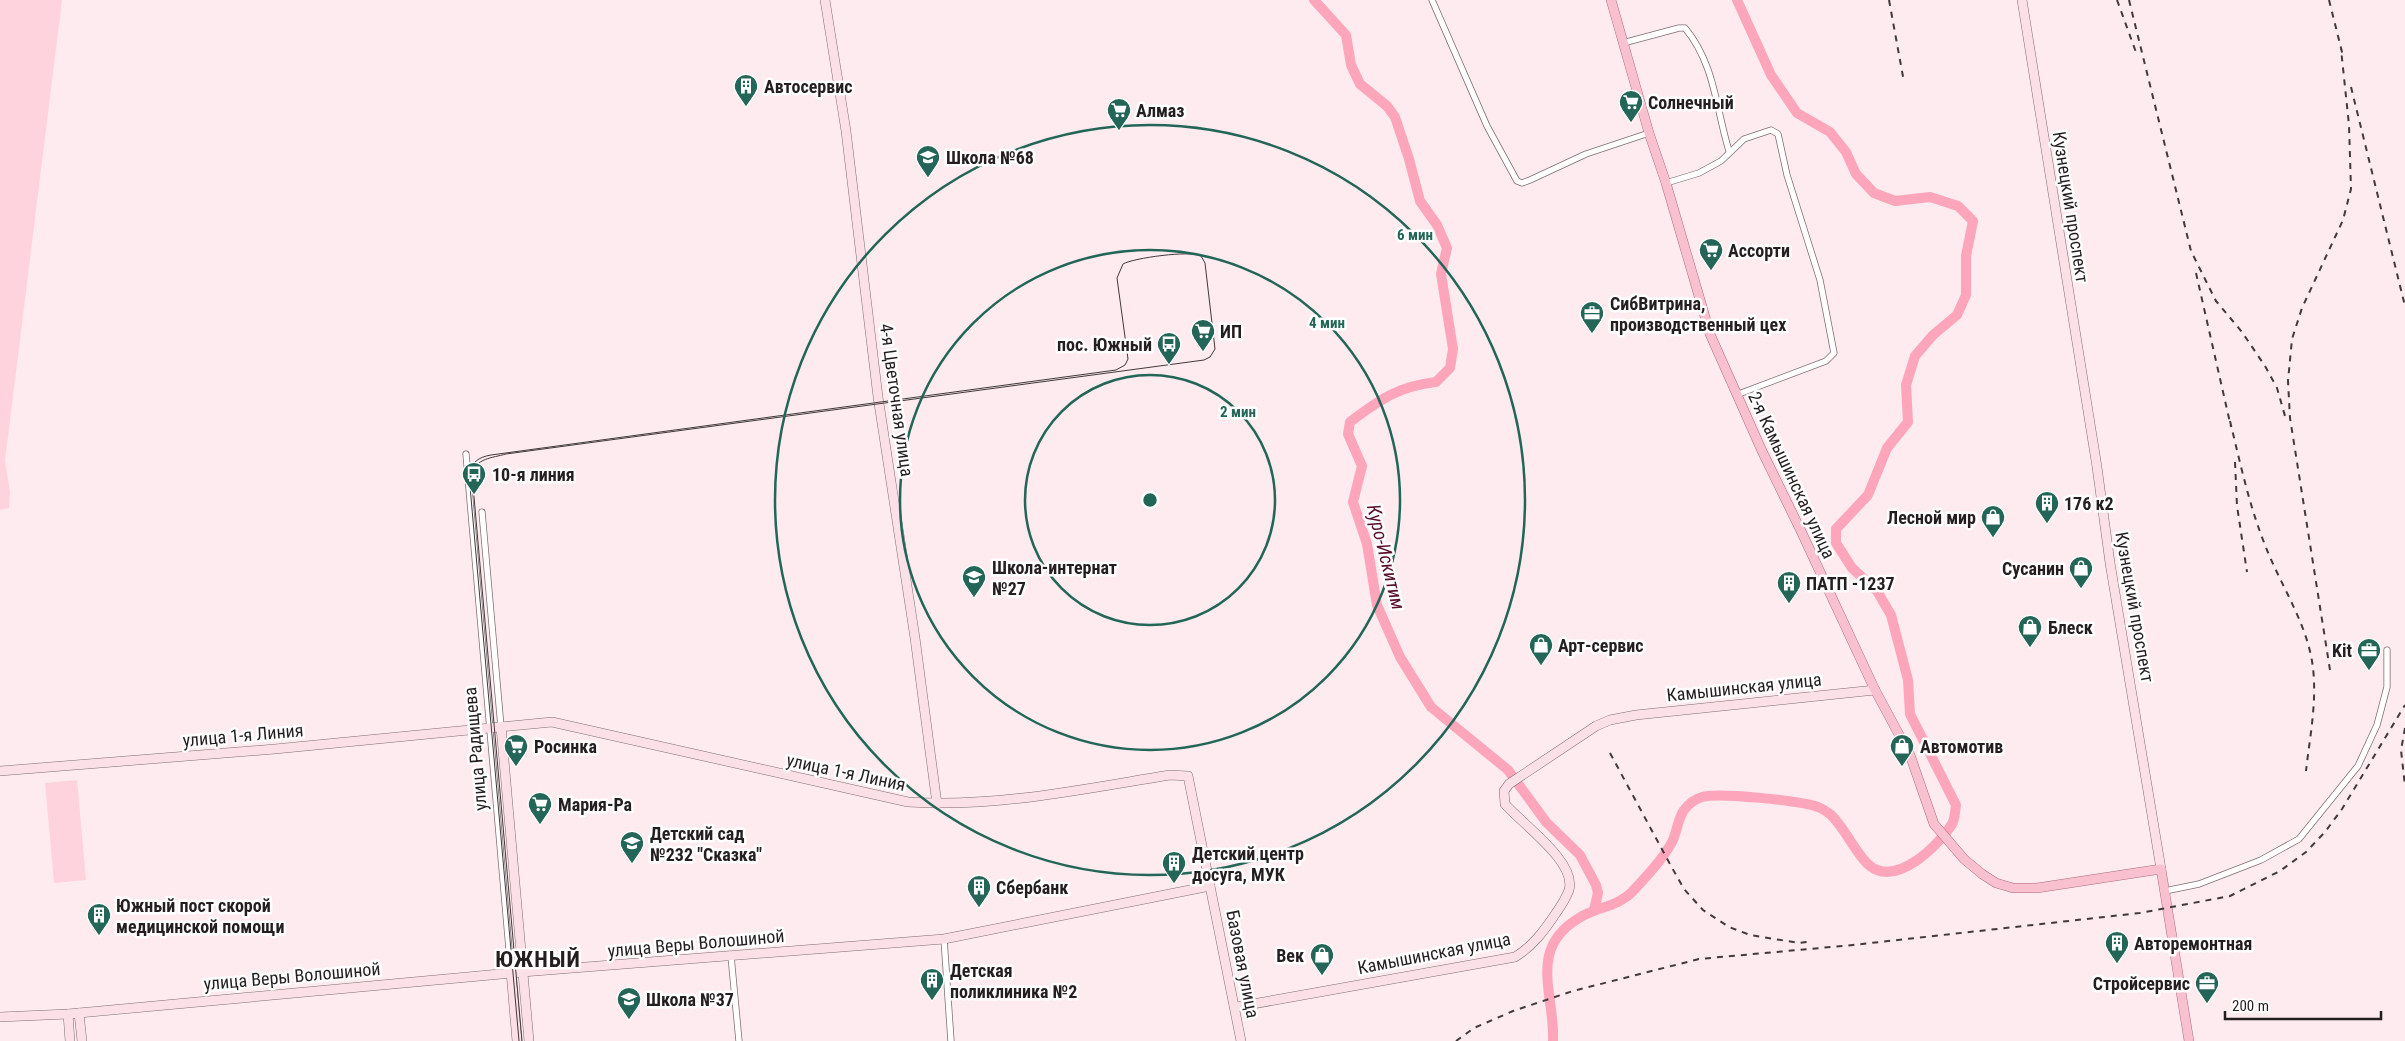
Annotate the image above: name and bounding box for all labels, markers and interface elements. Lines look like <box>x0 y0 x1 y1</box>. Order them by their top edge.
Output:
building icon: Автосервис <box>733 73 759 107</box>
place label: Автосервис <box>764 76 853 97</box>
supermarket icon: Солнечный <box>1618 89 1644 123</box>
place label: Солнечный <box>1648 92 1734 113</box>
supermarket icon: Алмаз <box>1106 97 1132 131</box>
place label: Алмаз <box>1136 100 1185 121</box>
street label: Кузнецкий проспект <box>2049 130 2093 284</box>
school or university icon: Школа №68 <box>915 144 941 178</box>
place label: Школа №68 <box>946 147 1034 168</box>
text: 6 мин <box>1397 226 1433 244</box>
supermarket icon: Ассорти <box>1698 237 1724 271</box>
place label: Ассорти <box>1728 240 1790 261</box>
place label: СибВитрина, производственный цех <box>1610 293 1786 335</box>
office icon: СибВитрина, производственный цех <box>1579 300 1605 334</box>
text: 4 мин <box>1309 314 1345 332</box>
supermarket icon: ИП <box>1190 318 1216 352</box>
place label: ИП <box>1220 321 1242 342</box>
street label: 4-я Цветочная улица <box>876 322 918 478</box>
bus stop icon: пос. Южный <box>1156 331 1182 365</box>
place label: пос. Южный <box>1057 334 1152 355</box>
street label: 2-я Камышинская улица <box>1744 388 1840 562</box>
text: 2 мин <box>1220 403 1256 421</box>
bus stop icon: 10-я линия <box>461 461 487 495</box>
place label: 10-я линия <box>492 464 575 485</box>
building icon: 176 к2 <box>2034 490 2060 524</box>
centre of rings <box>1141 491 1159 509</box>
place label: 176 к2 <box>2064 493 2114 514</box>
water label: Куро-Искитим <box>1362 502 1410 612</box>
shop icon: Лесной мир <box>1980 504 2006 538</box>
place label: Лесной мир <box>1887 507 1976 528</box>
street label: Кузнецкий проспект <box>2111 530 2159 684</box>
shop icon: Сусанин <box>2068 555 2094 589</box>
place label: Школа-интернат №27 <box>992 557 1117 599</box>
place label: Сусанин <box>2002 558 2064 579</box>
school or university icon: Школа-интернат №27 <box>961 564 987 598</box>
building icon: ПАТП -1237 <box>1776 570 1802 604</box>
place label: ПАТП -1237 <box>1806 573 1895 594</box>
shop icon: Блеск <box>2017 614 2043 648</box>
place label: Блеск <box>2048 617 2093 638</box>
shop icon: Арт-сервис <box>1528 632 1554 666</box>
place label: Арт-сервис <box>1558 635 1644 656</box>
office icon: Kit <box>2356 637 2382 671</box>
place label: Kit <box>2332 640 2352 661</box>
street label: Камышинская улица <box>1666 668 1822 706</box>
street label: улица Радищева <box>459 686 491 812</box>
street label: улица 1-я Линия <box>182 719 304 751</box>
supermarket icon: Росинка <box>503 733 529 767</box>
shop icon: Автомотив <box>1889 733 1915 767</box>
place label: Росинка <box>534 736 597 757</box>
place label: Автомотив <box>1920 736 2003 757</box>
street label: улица 1-я Линия <box>785 749 907 795</box>
supermarket icon: Мария-Ра <box>527 791 553 825</box>
place label: Мария-Ра <box>558 794 632 815</box>
place label: Детский сад №232 "Сказка" <box>650 823 762 865</box>
school or university icon: Детский сад №232 "Сказка" <box>619 830 645 864</box>
place label: Детский центр досуга, МУК <box>1192 843 1304 885</box>
building icon: Детский центр досуга, МУК <box>1161 850 1187 884</box>
building icon: Сбербанк <box>966 874 992 908</box>
place label: Сбербанк <box>996 877 1068 898</box>
place label: Южный пост скорой медицинской помощи <box>116 895 284 937</box>
building icon: Южный пост скорой медицинской помощи <box>86 902 112 936</box>
street label: Базовая улица <box>1222 908 1264 1020</box>
street label: улица Веры Волошиной <box>607 925 785 961</box>
street label: Камышинская улица <box>1356 928 1512 978</box>
building icon: Авторемонтная <box>2104 930 2130 964</box>
place label: Авторемонтная <box>2134 933 2252 954</box>
shop icon: Век <box>1309 942 1335 976</box>
place label: Век <box>1276 945 1304 966</box>
district label: ЮЖНЫЙ <box>495 947 581 972</box>
street label: улица Веры Волошиной <box>203 958 381 994</box>
place label: Детская поликлиника №2 <box>950 960 1077 1002</box>
building icon: Детская поликлиника №2 <box>919 967 945 1001</box>
office icon: Стройсервис <box>2194 970 2220 1004</box>
place label: Стройсервис <box>2093 973 2190 994</box>
school or university icon: Школа №37 <box>616 986 642 1020</box>
scale bar <box>2225 988 2381 1020</box>
place label: Школа №37 <box>646 989 734 1010</box>
text: 200 m <box>2232 997 2269 1015</box>

